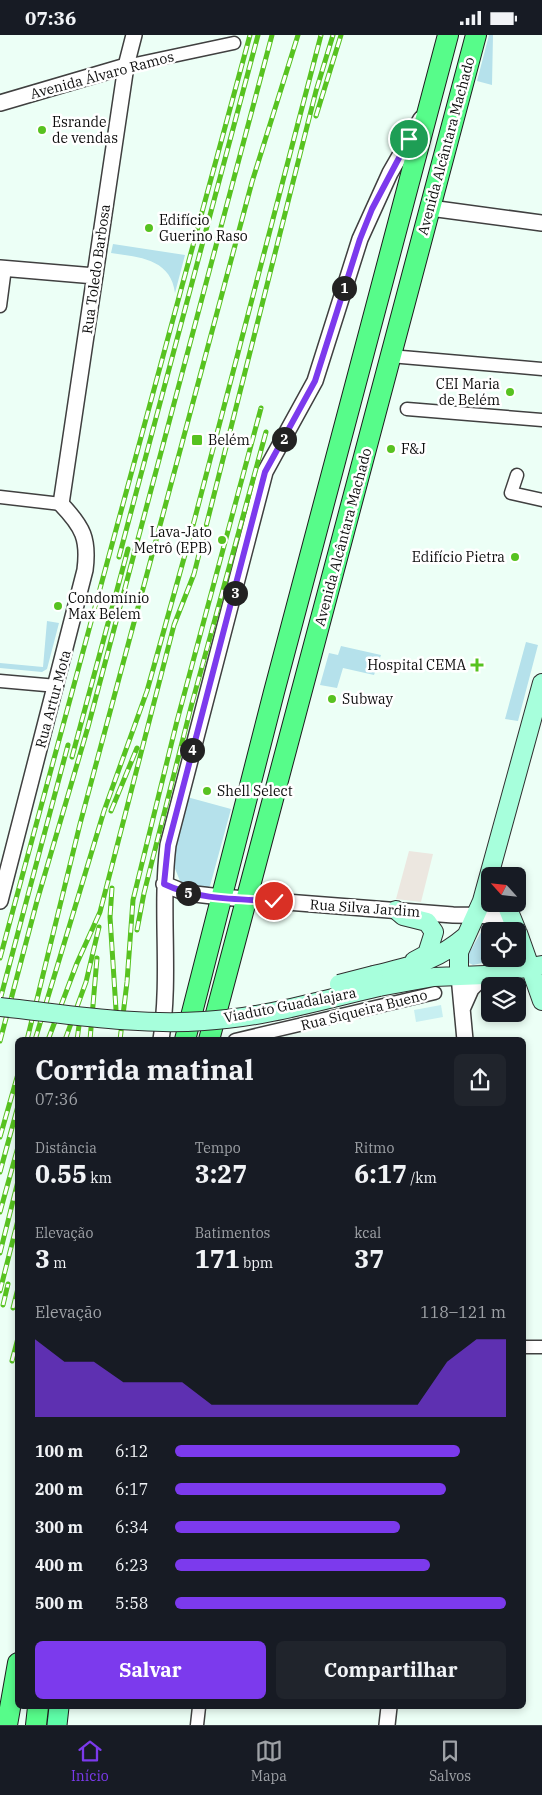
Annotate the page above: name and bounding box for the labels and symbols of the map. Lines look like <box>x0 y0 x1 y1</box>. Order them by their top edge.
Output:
street label: Avenida Álvaro Ramos <box>28 46 176 103</box>
street label: Avenida Alcântara Machado <box>414 55 479 237</box>
place label: Esrande de vendas <box>52 113 118 147</box>
pin <box>388 118 430 160</box>
marker: Esrande de vendas <box>36 124 48 136</box>
street label: Rua Toledo Barbosa <box>78 203 114 335</box>
place label: Edifício Guerino Raso <box>159 211 248 245</box>
marker: Edifício Guerino Raso <box>143 222 155 234</box>
pin: 1 <box>332 275 356 301</box>
place label: CEI Maria de Belém <box>436 375 500 409</box>
marker: CEI Maria de Belém <box>504 386 516 398</box>
pin: 2 <box>272 427 296 451</box>
place label: Belém <box>208 431 250 449</box>
marker: Belém <box>190 433 204 447</box>
place label: F&J <box>401 440 426 458</box>
marker: F&J <box>385 443 397 455</box>
street label: Avenida Alcântara Machado <box>311 446 376 628</box>
place label: Lava-Jato Metrô (EPB) <box>134 523 212 557</box>
marker: Lava-Jato Metrô (EPB) <box>216 534 228 546</box>
place label: Edifício Pietra <box>412 548 505 566</box>
marker: Edifício Pietra <box>509 551 521 563</box>
pin: 3 <box>222 581 248 605</box>
place label: Condomínio Max Belem <box>68 589 149 623</box>
marker: Condomínio Max Belem <box>52 600 64 612</box>
street label: Rua Artur Mota <box>31 648 75 750</box>
place label: Hospital CEMA <box>367 656 466 674</box>
marker: Hospital CEMA <box>470 658 484 672</box>
place label: Subway <box>342 690 393 708</box>
marker: Subway <box>326 693 338 705</box>
pin: 4 <box>180 737 204 763</box>
place label: Shell Select <box>217 782 293 800</box>
marker: Shell Select <box>201 785 213 797</box>
north arrow <box>481 867 526 913</box>
pin <box>253 880 295 922</box>
pin: 5 <box>176 881 200 905</box>
street label: Rua Silva Jardim <box>309 895 421 921</box>
street label: Viaduto Guadalajara <box>222 983 358 1027</box>
street label: Rua Siqueira Bueno <box>299 986 429 1034</box>

